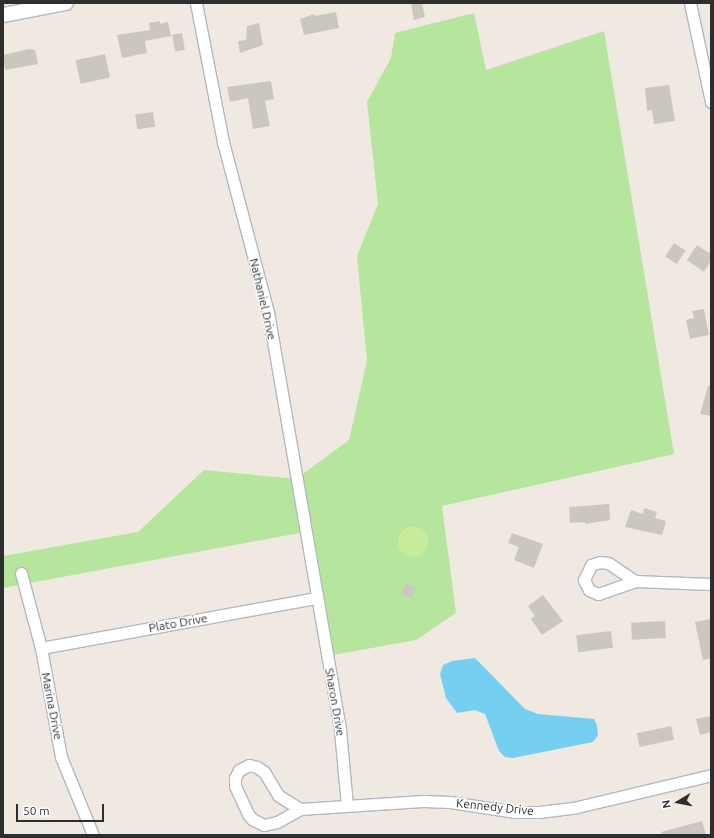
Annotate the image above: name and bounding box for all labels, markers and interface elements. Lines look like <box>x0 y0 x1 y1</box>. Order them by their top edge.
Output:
street label: Nathaniel Drive <box>247 257 279 341</box>
street label: Plato Drive <box>148 611 208 635</box>
street label: Sharon Drive <box>322 667 348 737</box>
street label: Marina Drive <box>38 671 66 741</box>
north arrow <box>658 782 698 822</box>
scale bar <box>18 796 106 822</box>
street label: Kennedy Drive <box>455 796 535 818</box>
text: N <box>660 799 673 809</box>
text: 50 m <box>23 804 50 817</box>

